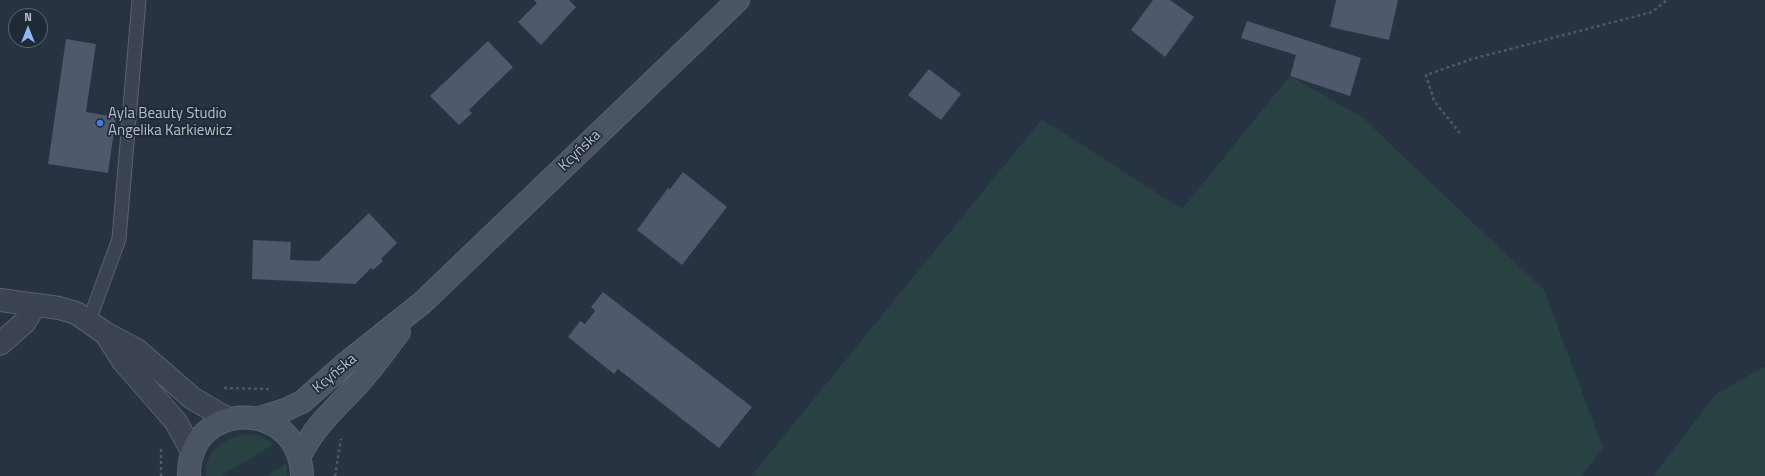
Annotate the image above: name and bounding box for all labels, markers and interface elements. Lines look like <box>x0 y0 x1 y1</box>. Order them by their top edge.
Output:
north arrow <box>8 8 48 48</box>
text: N <box>24 9 32 25</box>
place label: Ayla Beauty Studio Angelika Karkiewicz <box>108 105 232 140</box>
marker: Ayla Beauty Studio Angelika Karkiewicz <box>95 118 105 128</box>
street label: Kcyńska <box>555 127 605 175</box>
street label: Kcyńska <box>309 350 361 398</box>

